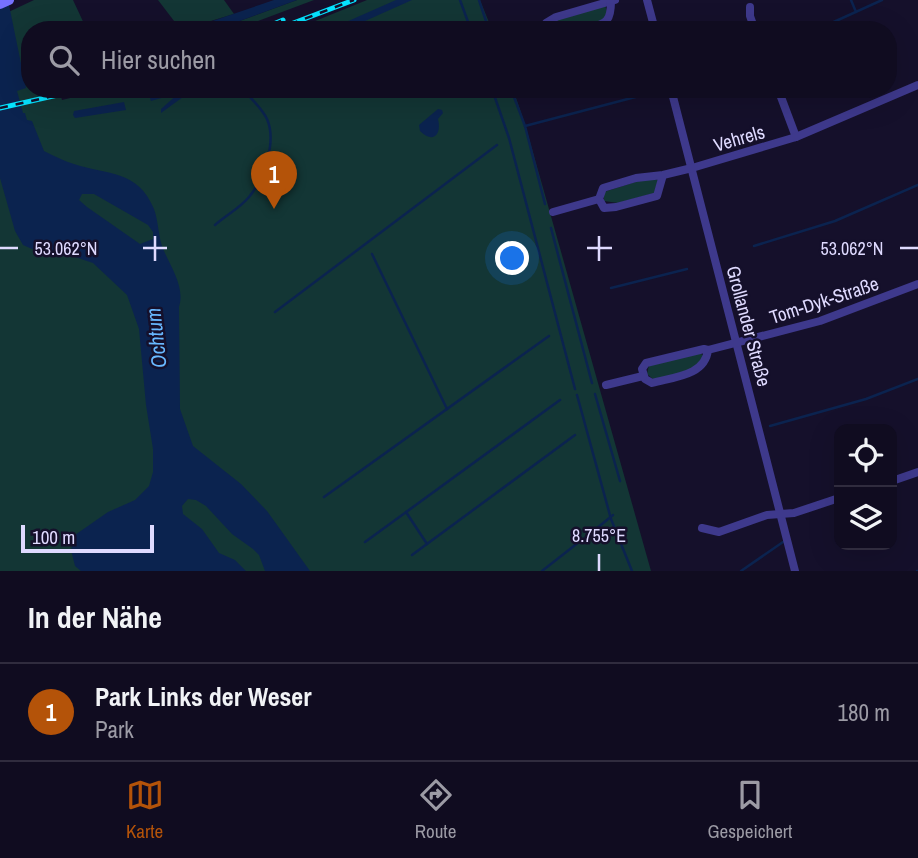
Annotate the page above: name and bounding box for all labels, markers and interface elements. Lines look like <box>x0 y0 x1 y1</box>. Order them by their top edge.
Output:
search box <box>21 21 897 98</box>
icon: search <box>45 41 83 79</box>
text: Hier suchen <box>101 42 216 77</box>
street label: Vehrels <box>710 118 768 158</box>
pin: 1 <box>251 151 297 209</box>
text: 53.062°N <box>35 236 98 261</box>
text: 53.062°N <box>821 236 884 261</box>
your location <box>495 241 529 275</box>
street label: Grollander Straße <box>720 263 778 389</box>
street label: Tom-Dyk-Straße <box>766 270 882 330</box>
water label: Ochtum <box>138 307 174 369</box>
map controls <box>834 424 897 550</box>
button: locate <box>834 424 897 487</box>
button: layers <box>834 487 897 550</box>
scale bar <box>21 522 154 554</box>
text: 8.755°E <box>572 523 626 548</box>
text: 100 m <box>32 524 75 550</box>
text: In der Nähe <box>28 597 162 637</box>
text: Park Links der Weser <box>95 679 312 714</box>
text: 1 <box>46 697 56 728</box>
text: 180 m <box>838 697 890 728</box>
text: Park <box>95 714 134 745</box>
tab: Karte <box>126 776 164 844</box>
tab: Route <box>415 776 456 844</box>
tab: Gespeichert <box>708 776 792 844</box>

